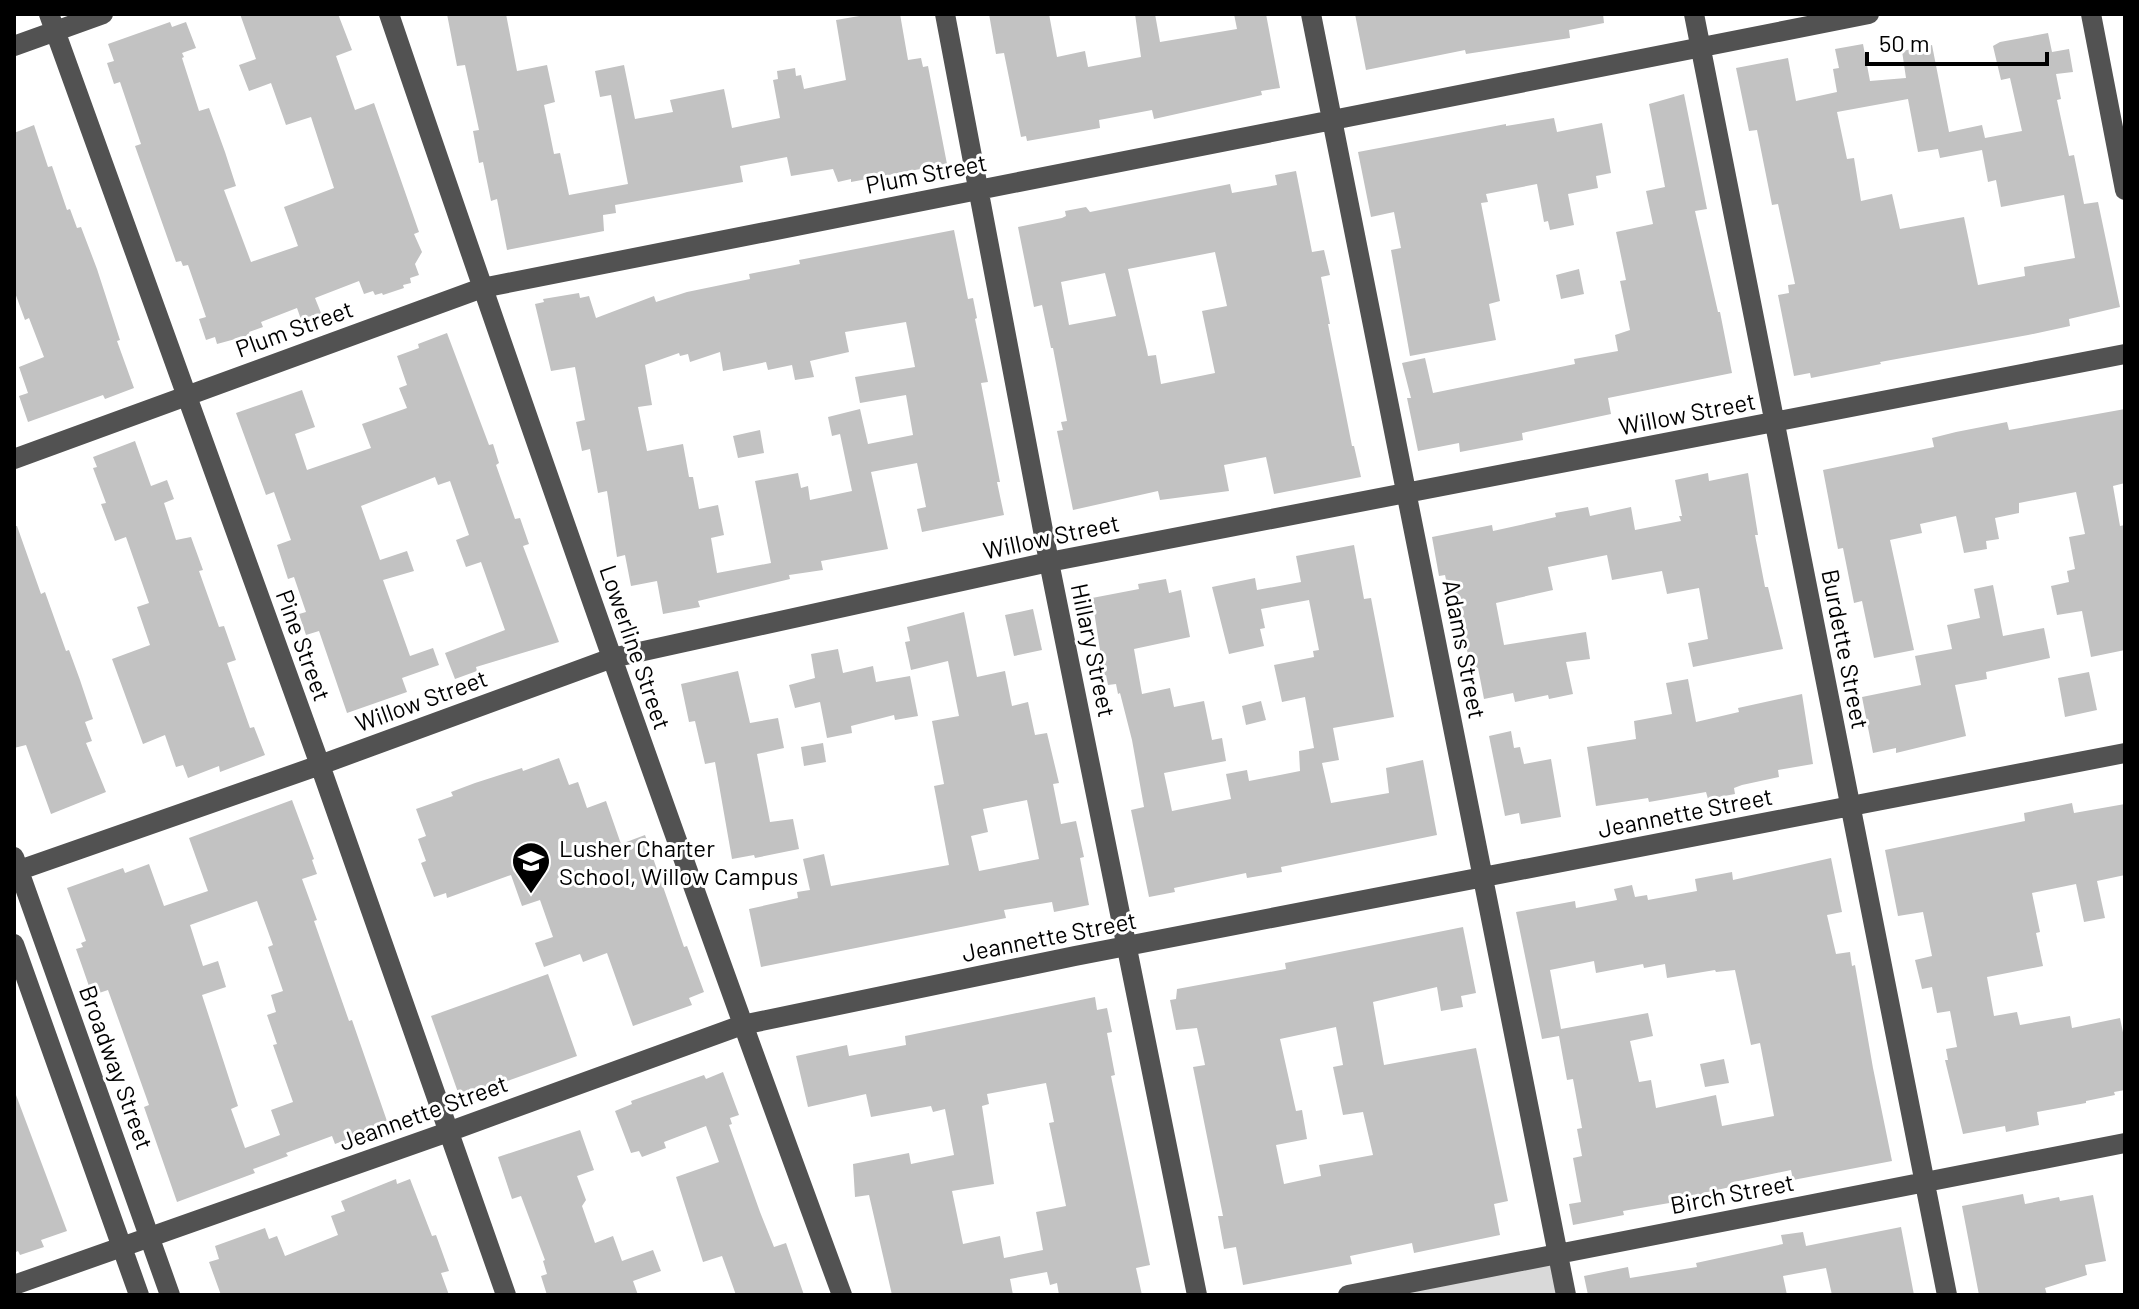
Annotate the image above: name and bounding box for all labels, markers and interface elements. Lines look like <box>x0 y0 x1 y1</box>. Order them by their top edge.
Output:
scale bar <box>1867 16 2047 66</box>
text: 50 m <box>1879 28 1930 57</box>
street label: Plum Street <box>863 147 989 199</box>
street label: Plum Street <box>231 293 357 363</box>
street label: Willow Street <box>1616 386 1758 440</box>
street label: Willow Street <box>980 507 1122 565</box>
street label: Lowerline Street <box>594 561 678 733</box>
street label: Burdette Street <box>1816 567 1876 731</box>
street label: Adams Street <box>1437 577 1493 721</box>
street label: Hillary Street <box>1066 581 1122 719</box>
street label: Pine Street <box>270 585 338 705</box>
street label: Willow Street <box>351 663 491 737</box>
street label: Jeannette Street <box>1595 781 1775 843</box>
place label: Lusher Charter School, Willow Campus <box>559 833 798 890</box>
school or university icon: Lusher Charter School, Willow Campus <box>510 840 552 895</box>
street label: Jeannette Street <box>959 905 1139 967</box>
street label: Broadway Street <box>74 981 160 1153</box>
street label: Jeannette Street <box>335 1068 511 1156</box>
street label: Birch Street <box>1668 1167 1796 1219</box>

